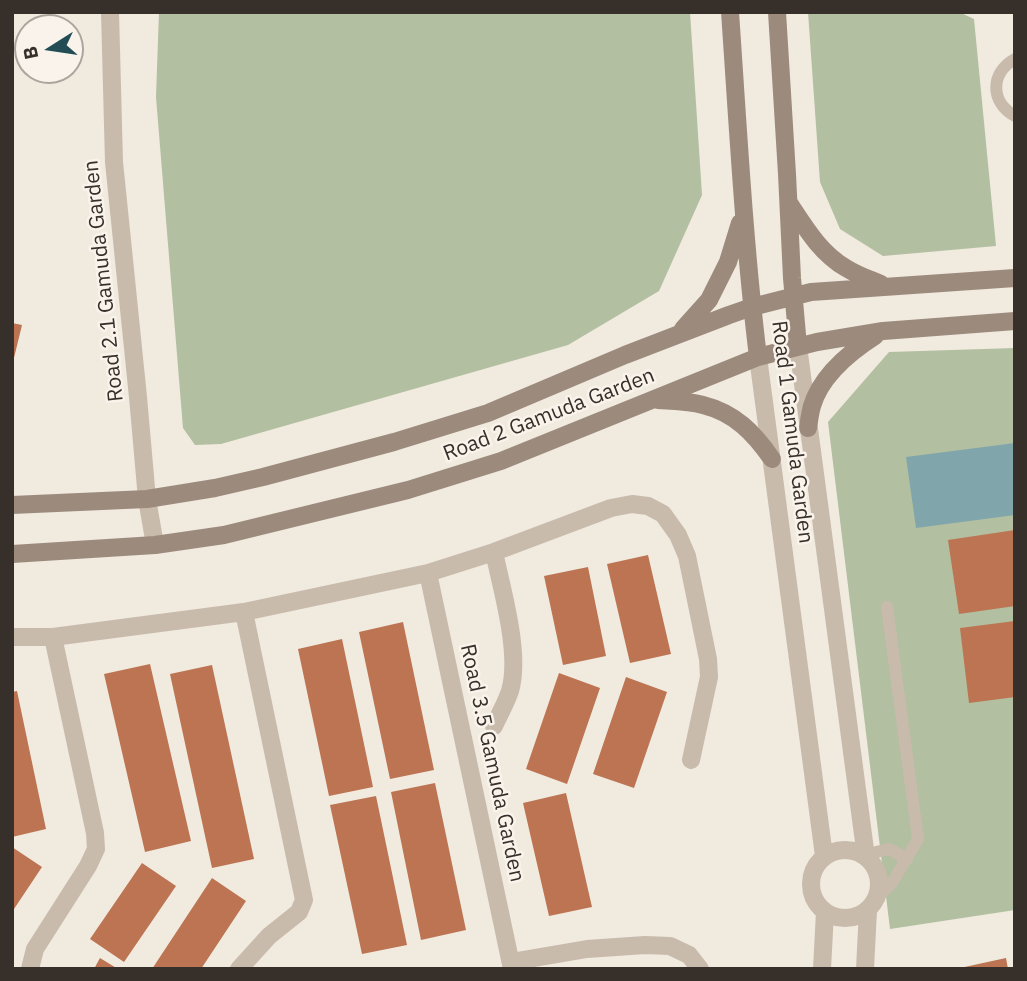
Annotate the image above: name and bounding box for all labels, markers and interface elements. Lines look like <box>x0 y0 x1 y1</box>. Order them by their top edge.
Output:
north arrow <box>14 14 84 84</box>
text: B <box>17 44 43 62</box>
street label: Road 2.1 Gamuda Garden <box>79 159 129 403</box>
street label: Road 1 Gamuda Garden <box>766 319 818 545</box>
street label: Road 2 Gamuda Garden <box>440 363 658 467</box>
street label: Road 3.5 Gamuda Garden <box>454 642 530 884</box>

